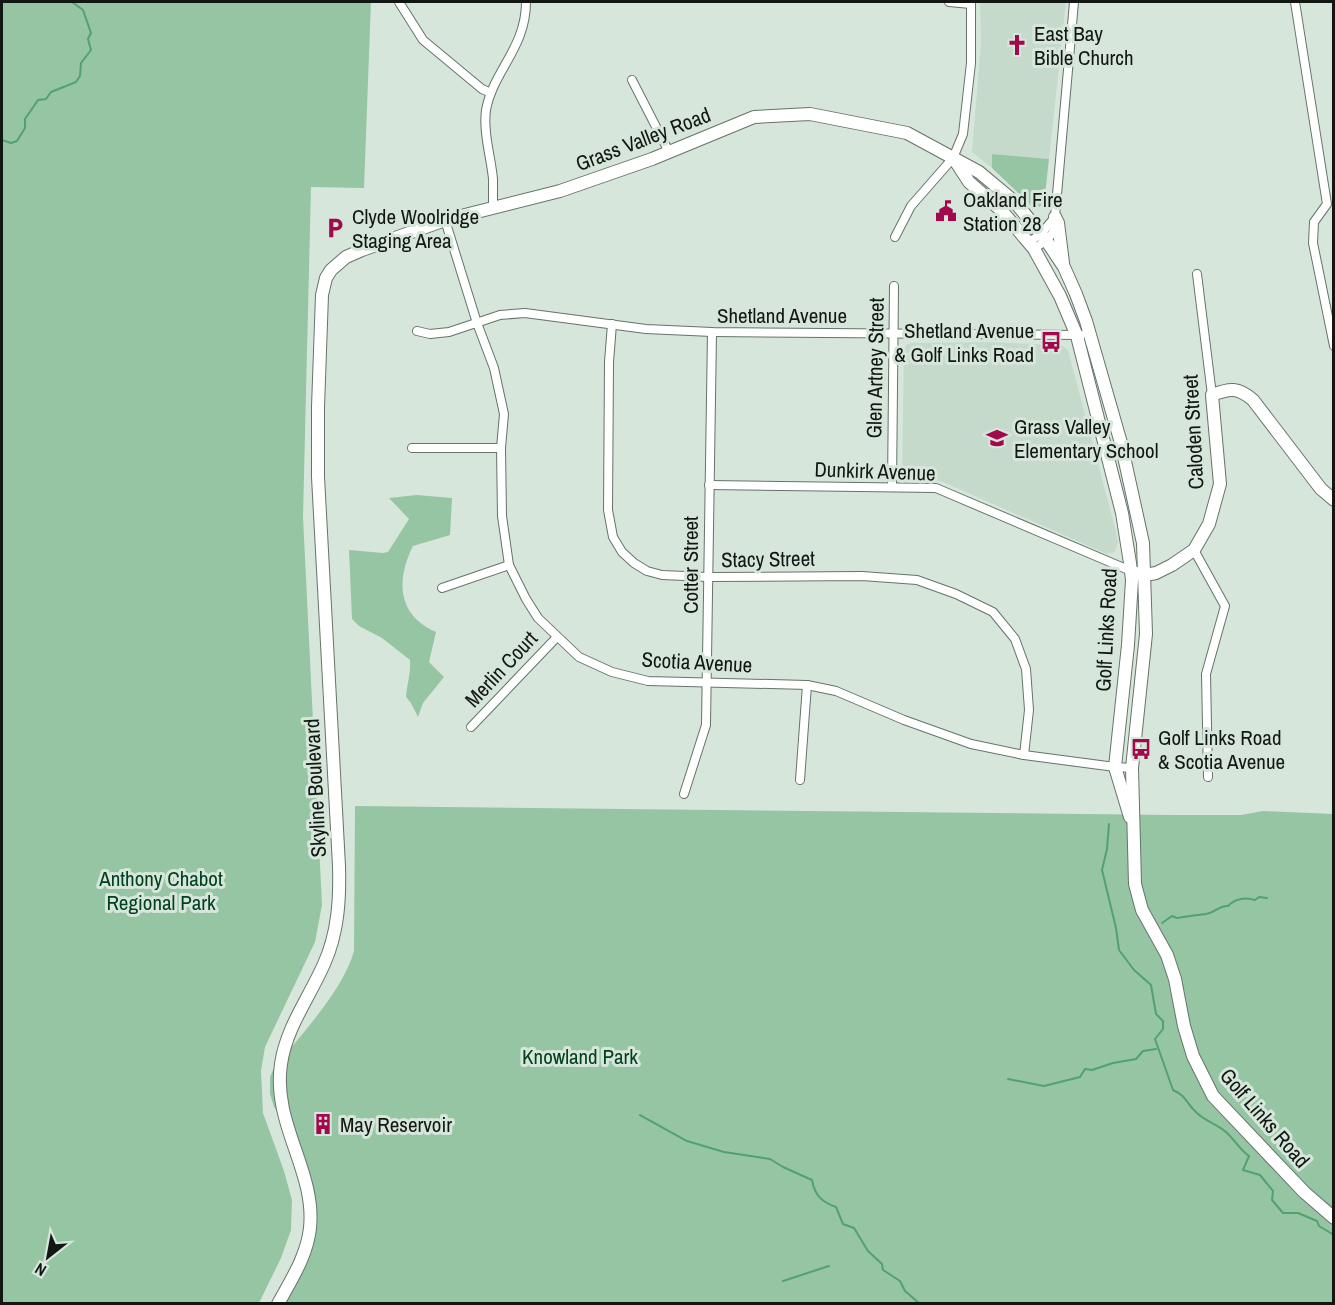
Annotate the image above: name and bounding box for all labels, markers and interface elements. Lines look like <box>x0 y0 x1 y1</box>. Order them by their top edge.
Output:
place label: East Bay Bible Church <box>1034 19 1134 72</box>
church icon: East Bay Bible Church <box>1005 33 1029 57</box>
street label: Grass Valley Road <box>571 100 715 178</box>
place label: Oakland Fire Station 28 <box>963 185 1063 238</box>
public building icon: Oakland Fire Station 28 <box>934 199 958 223</box>
place label: Clyde Woolridge Staging Area <box>352 202 479 255</box>
parking icon: Clyde Woolridge Staging Area <box>323 216 347 240</box>
street label: Glen Artney Street <box>859 297 891 439</box>
street label: Shetland Avenue <box>717 301 847 330</box>
place label: Shetland Avenue & Golf Links Road <box>894 316 1034 369</box>
bus stop icon: Shetland Avenue & Golf Links Road <box>1039 330 1063 354</box>
street label: Caloden Street <box>1176 374 1210 490</box>
place label: Grass Valley Elementary School <box>1014 412 1159 465</box>
school or university icon: Grass Valley Elementary School <box>985 426 1009 450</box>
street label: Dunkirk Avenue <box>814 454 936 488</box>
street label: Cotter Street <box>676 516 705 614</box>
street label: Stacy Street <box>721 544 815 574</box>
street label: Golf Links Road <box>1088 568 1124 692</box>
street label: Merlin Court <box>458 624 544 714</box>
street label: Scotia Avenue <box>641 645 753 679</box>
street label: Skyline Boulevard <box>297 718 333 858</box>
place label: Golf Links Road & Scotia Avenue <box>1158 723 1285 776</box>
bus stop icon: Golf Links Road & Scotia Avenue <box>1129 737 1153 761</box>
park label: Anthony Chabot Regional Park <box>98 864 223 917</box>
park label: Knowland Park <box>522 1042 638 1071</box>
street label: Golf Links Road <box>1214 1062 1316 1174</box>
place label: May Reservoir <box>340 1110 452 1139</box>
building icon: May Reservoir <box>311 1112 335 1136</box>
north arrow <box>18 1227 78 1287</box>
text: N <box>31 1258 50 1282</box>

